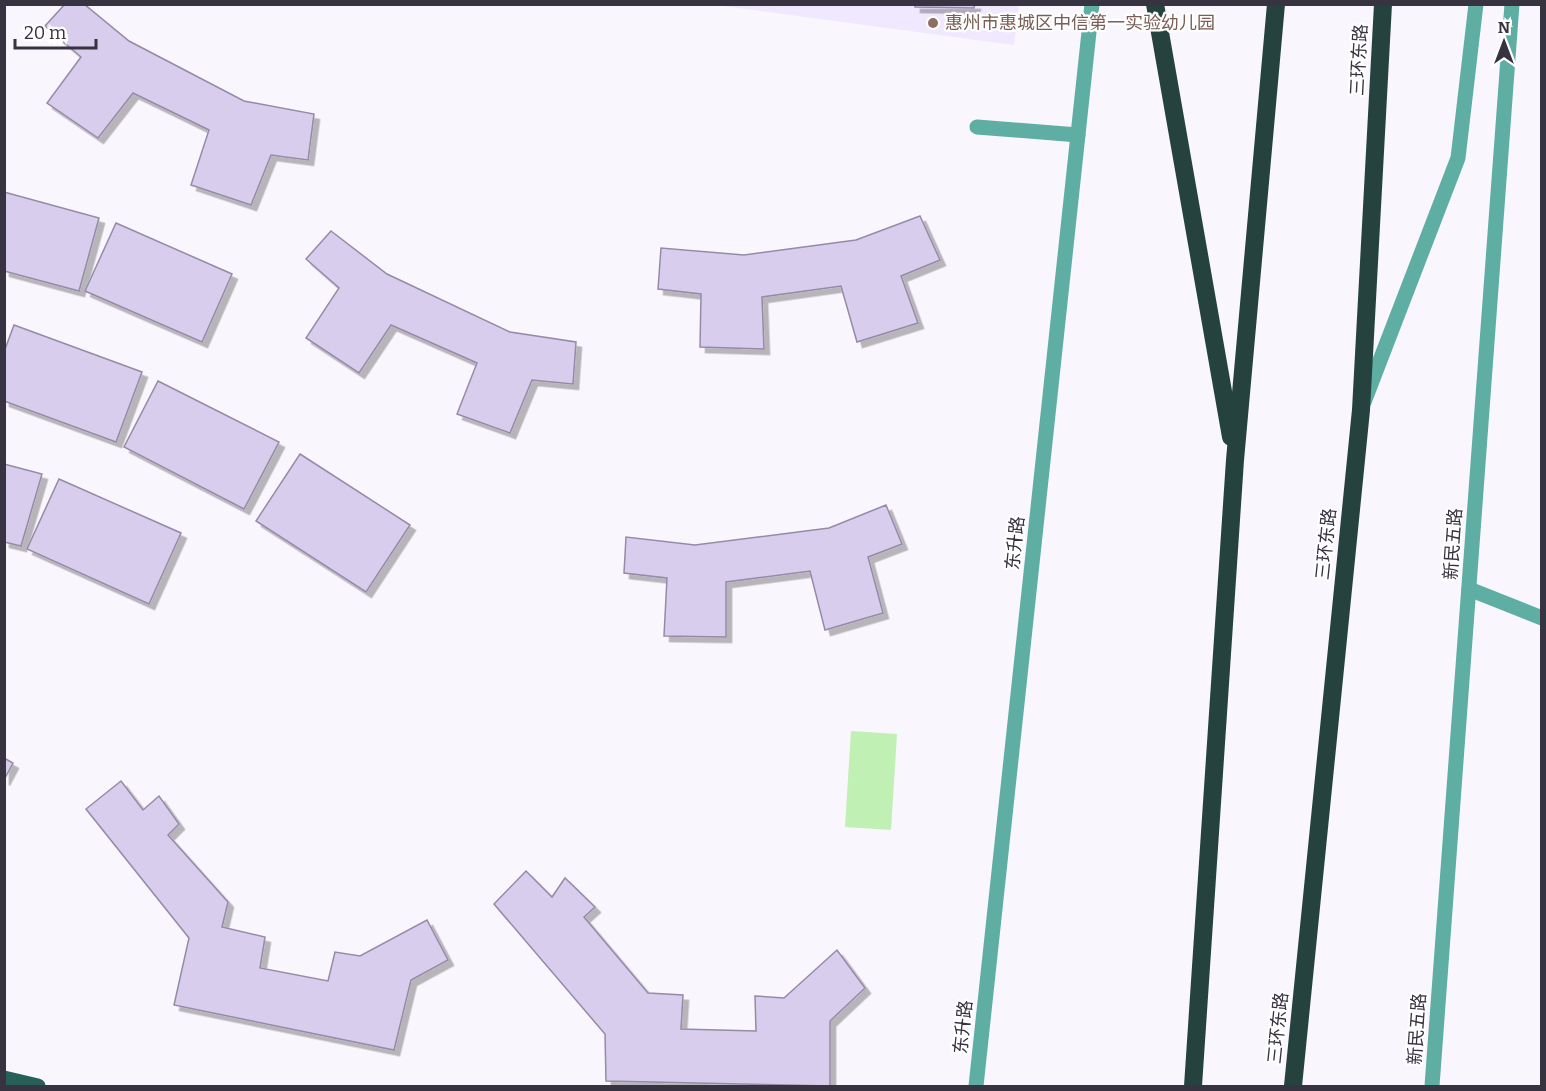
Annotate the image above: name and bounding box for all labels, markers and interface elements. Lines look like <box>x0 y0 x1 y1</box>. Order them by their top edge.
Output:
scale bar <box>15 12 96 50</box>
place label: 惠州市惠城区中信第一实验幼儿园 <box>945 12 1215 34</box>
north arrow <box>1474 12 1534 72</box>
marker: 惠州市惠城区中信第一实验幼儿园 <box>926 16 940 30</box>
text: N <box>1498 18 1510 37</box>
text: 20 m <box>24 22 66 44</box>
street label: 三环东路 <box>1346 23 1372 97</box>
street label: 三环东路 <box>1311 507 1341 581</box>
street label: 新民五路 <box>1440 507 1466 581</box>
street label: 东升路 <box>1001 515 1029 571</box>
street label: 三环东路 <box>1263 991 1293 1065</box>
street label: 新民五路 <box>1404 992 1430 1066</box>
street label: 东升路 <box>949 999 977 1055</box>

